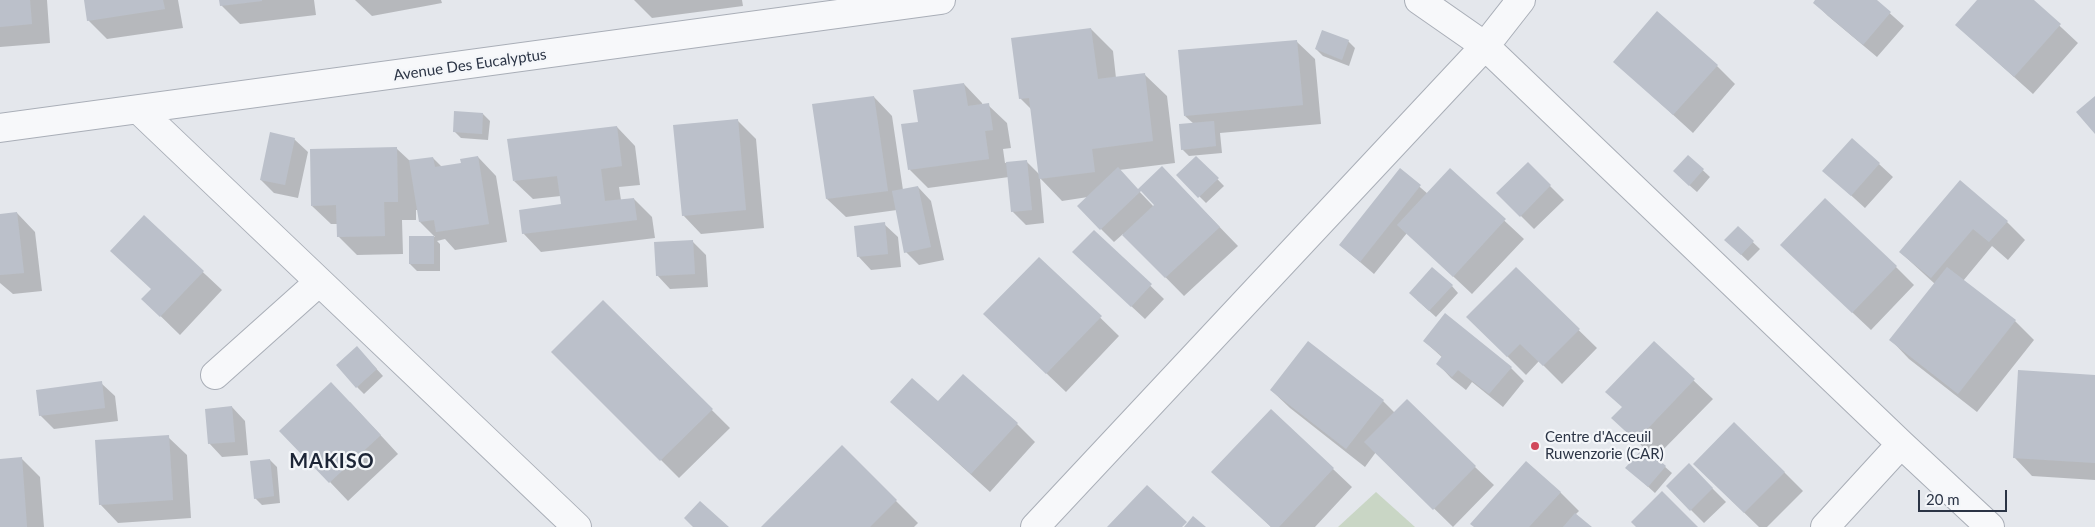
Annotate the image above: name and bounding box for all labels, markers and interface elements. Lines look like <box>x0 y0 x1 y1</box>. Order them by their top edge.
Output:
street label: Avenue Des Eucalyptus <box>392 45 548 85</box>
place label: Centre d'Acceuil Ruwenzorie (CAR) <box>1545 428 1664 463</box>
marker: Centre d'Acceuil Ruwenzorie (CAR) <box>1529 440 1541 452</box>
district label: MAKISO <box>288 450 376 474</box>
scale bar <box>1920 480 2009 512</box>
text: 20 m <box>1926 490 1960 508</box>

